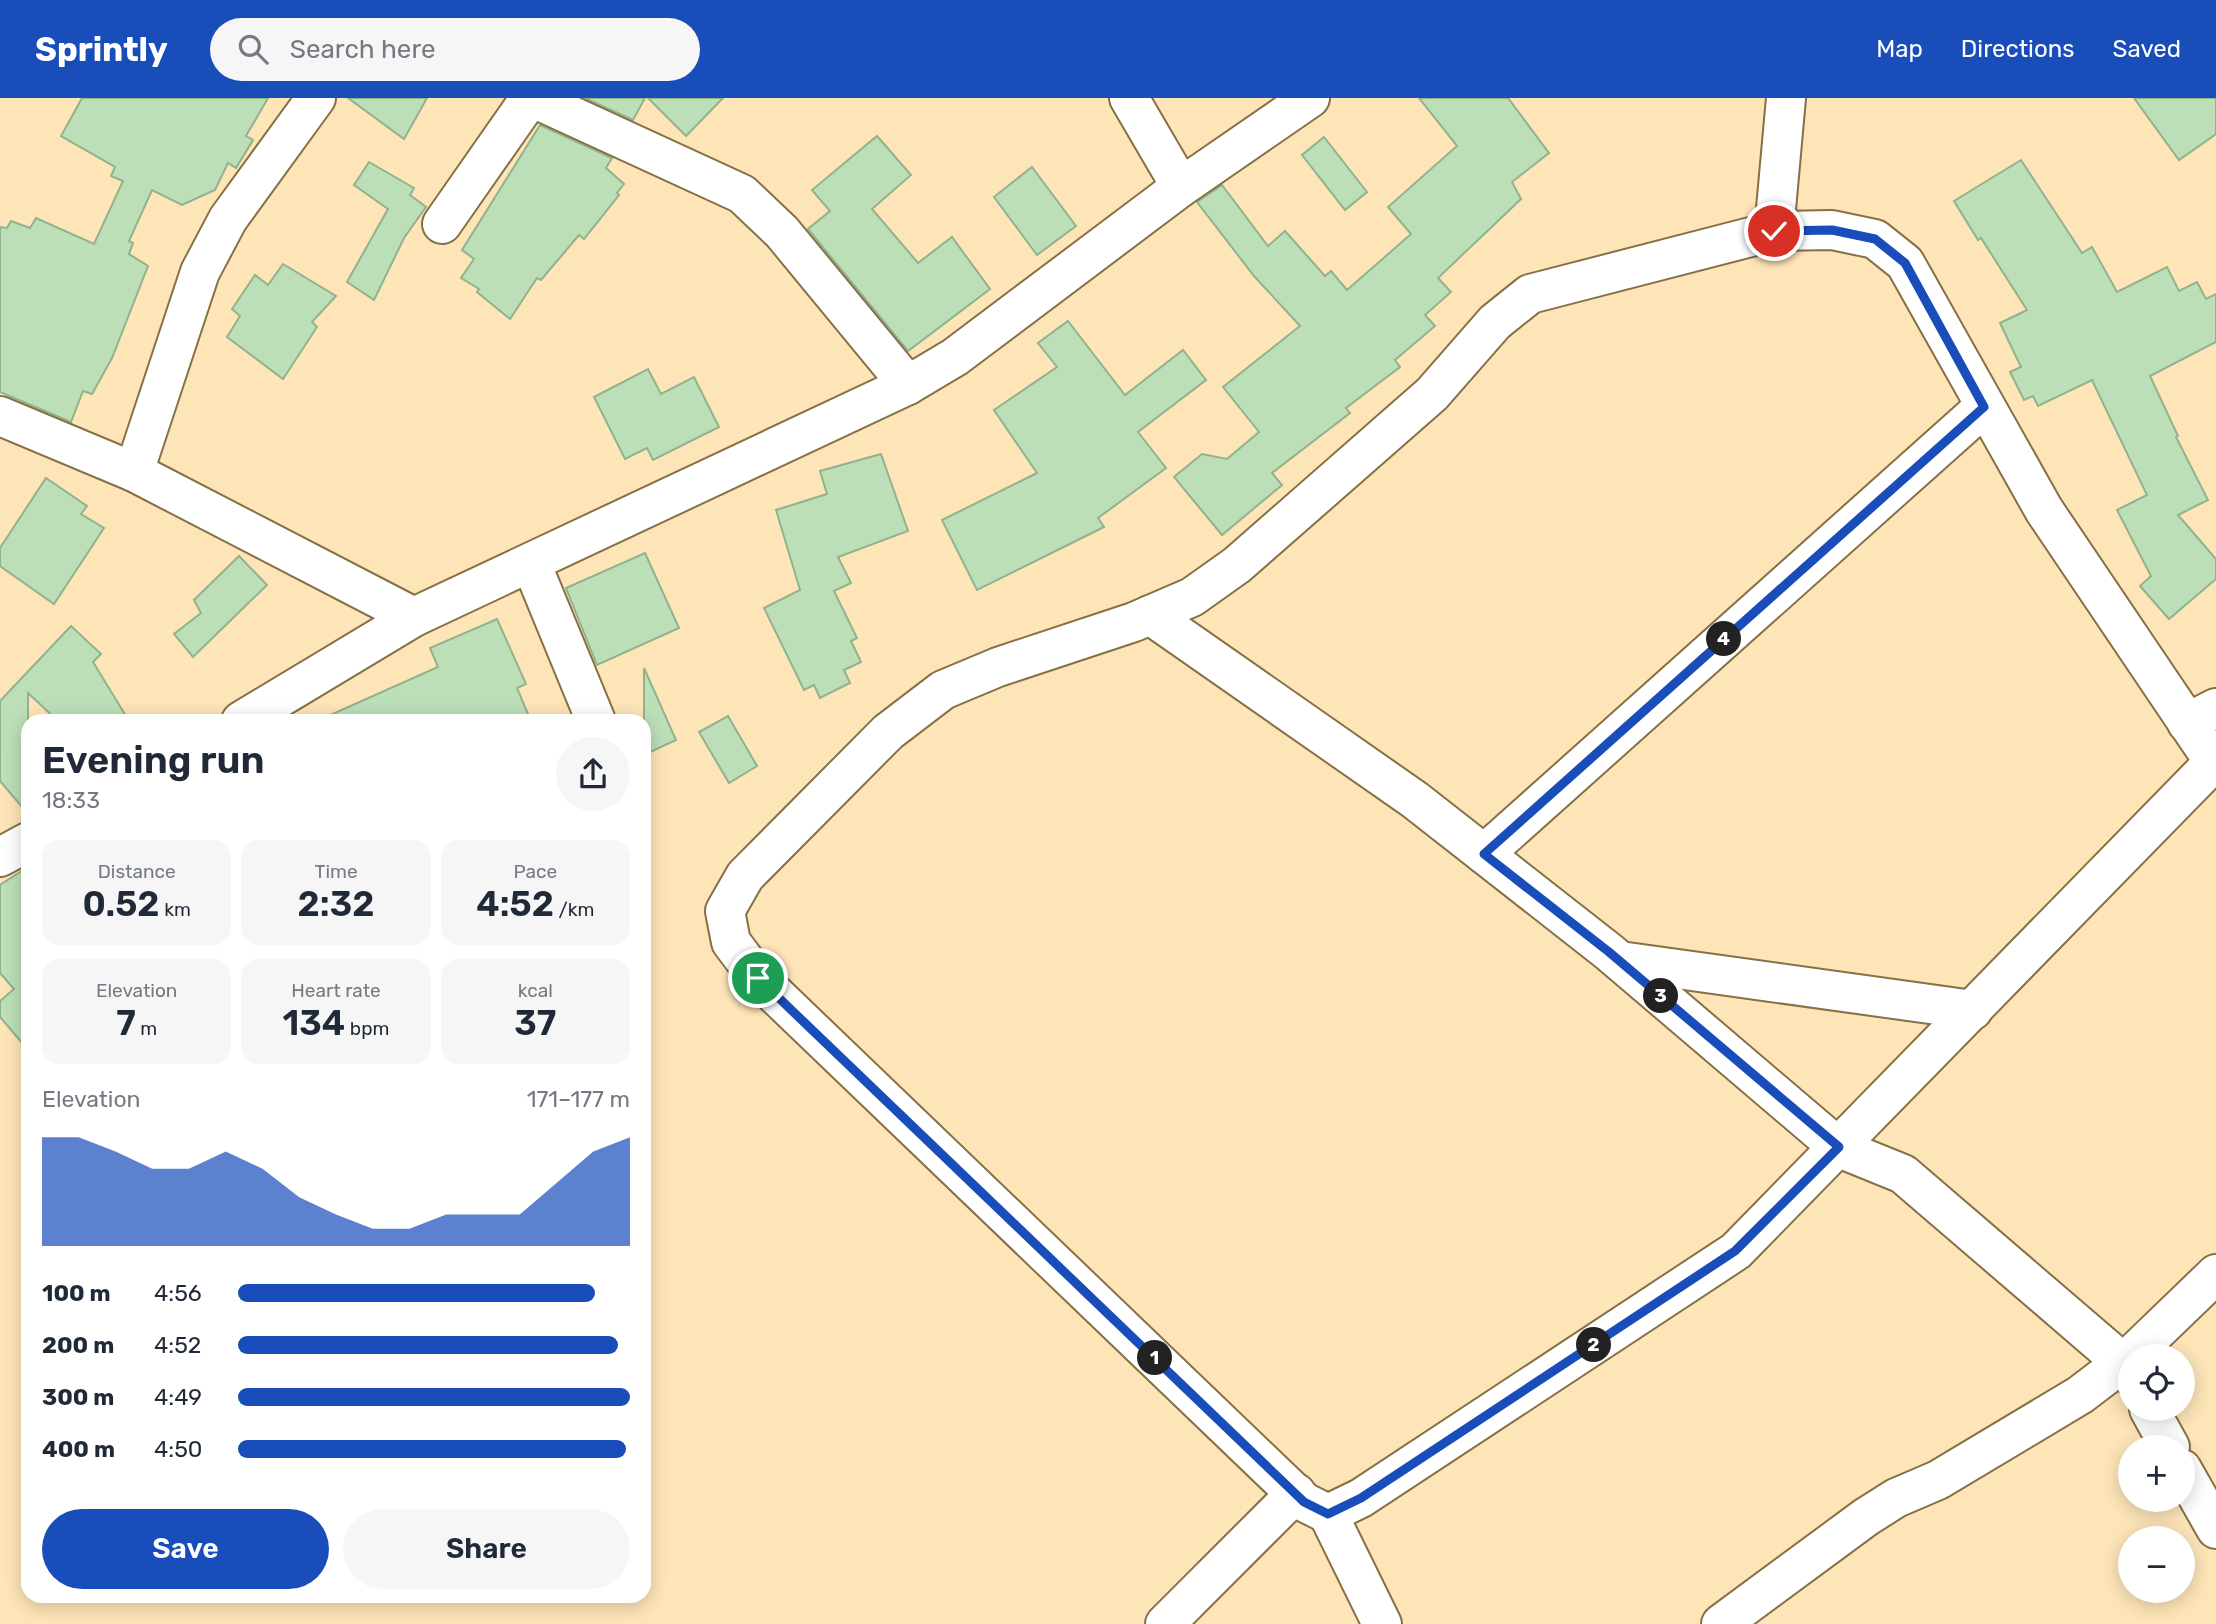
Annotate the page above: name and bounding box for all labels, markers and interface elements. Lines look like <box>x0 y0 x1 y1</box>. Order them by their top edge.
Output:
search box <box>210 18 700 81</box>
text: Sprintly <box>35 30 168 69</box>
icon: search <box>234 30 272 68</box>
text: Search here <box>290 34 436 65</box>
text: Map <box>1876 35 1923 63</box>
text: Directions <box>1961 35 2074 63</box>
text: Saved <box>2112 35 2181 63</box>
pin <box>1744 201 1804 261</box>
icon: check <box>1755 212 1793 250</box>
pin: 4 <box>1706 622 1742 656</box>
text: 4 <box>1717 627 1730 650</box>
text: Evening run <box>42 737 265 783</box>
button: share <box>556 737 630 811</box>
text: 18:33 <box>42 786 100 814</box>
text: Distance <box>98 860 176 883</box>
text: Time <box>314 860 358 883</box>
text: Pace <box>514 860 557 883</box>
text: 0.52 <box>82 883 160 925</box>
text: 2:32 <box>298 883 374 925</box>
text: 4:52 <box>476 883 554 925</box>
text: km <box>160 898 191 921</box>
text: /km <box>554 898 594 921</box>
pin <box>728 948 788 1008</box>
icon: arrive <box>739 959 777 997</box>
pin: 3 <box>1644 978 1678 1014</box>
text: Elevation <box>96 979 177 1002</box>
text: Heart rate <box>291 979 381 1002</box>
text: kcal <box>518 979 553 1002</box>
text: 3 <box>1654 984 1667 1007</box>
text: 7 <box>116 1002 136 1044</box>
text: 134 <box>283 1002 345 1044</box>
text: 37 <box>514 1002 556 1044</box>
text: m <box>136 1017 157 1040</box>
text: bpm <box>345 1017 389 1040</box>
text: Elevation <box>42 1085 141 1113</box>
text: 171–177 m <box>527 1085 630 1113</box>
text: 100 m <box>42 1279 111 1307</box>
text: 4:56 <box>154 1279 202 1307</box>
pin: 2 <box>1576 1328 1612 1362</box>
text: 200 m <box>42 1331 114 1359</box>
text: 4:52 <box>154 1331 201 1359</box>
text: 2 <box>1587 1333 1600 1356</box>
pin: 1 <box>1138 1340 1172 1376</box>
map controls <box>2118 1344 2195 1603</box>
button: locate <box>2118 1344 2195 1421</box>
text: 1 <box>1150 1346 1159 1369</box>
text: 300 m <box>42 1383 114 1411</box>
text: 4:49 <box>154 1383 202 1411</box>
text: 400 m <box>42 1435 115 1463</box>
text: 4:50 <box>154 1435 202 1463</box>
button: + <box>2118 1435 2195 1512</box>
button: Save <box>42 1509 329 1589</box>
button: Share <box>343 1509 630 1589</box>
button: − <box>2118 1526 2195 1603</box>

